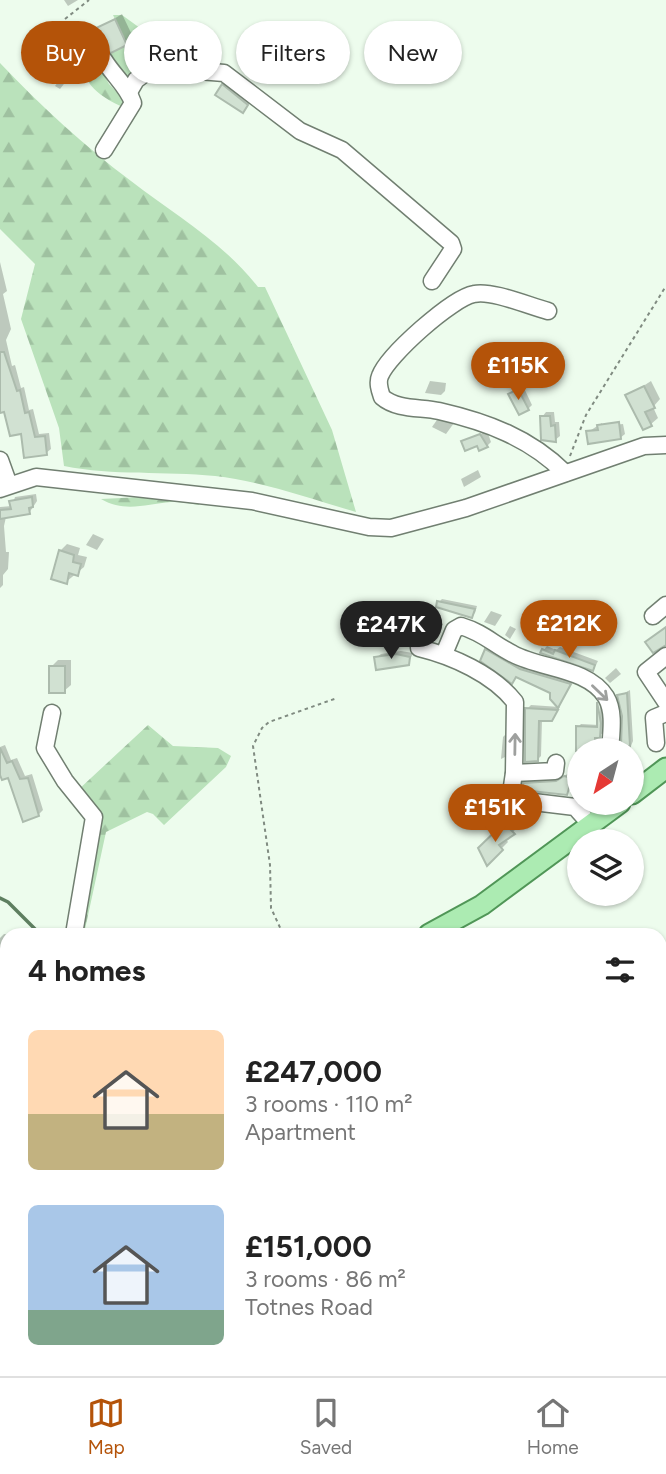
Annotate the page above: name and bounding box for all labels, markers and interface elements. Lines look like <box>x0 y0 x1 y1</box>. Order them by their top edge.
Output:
chip: Buy <box>21 21 110 84</box>
chip: Rent <box>124 21 222 84</box>
chip: Filters <box>236 21 350 84</box>
chip: New <box>364 21 462 84</box>
pin: £115K <box>469 342 567 402</box>
text: £115K <box>487 351 549 379</box>
pin: £212K <box>520 600 618 660</box>
pin: £247K <box>342 602 440 661</box>
text: £212K <box>536 609 602 637</box>
text: £247K <box>356 610 426 638</box>
one-way arrow <box>591 684 608 701</box>
one-way arrow <box>508 733 521 756</box>
north arrow <box>567 738 644 816</box>
map controls <box>567 738 644 906</box>
pin: £151K <box>446 784 544 844</box>
text: £151K <box>464 793 526 821</box>
button: layers <box>567 829 644 906</box>
icon: filters <box>601 951 639 989</box>
text: 4 homes <box>28 952 145 989</box>
text: £247,000 <box>245 1053 382 1090</box>
icon: home <box>84 1058 168 1142</box>
text: 3 rooms · 110 m² <box>245 1090 412 1118</box>
text: Apartment <box>245 1118 356 1146</box>
text: £151,000 <box>245 1228 372 1265</box>
icon: home <box>84 1233 168 1317</box>
text: 3 rooms · 86 m² <box>245 1265 406 1293</box>
text: Totnes Road <box>245 1293 373 1321</box>
tab: Map <box>87 1394 125 1459</box>
tab: Saved <box>300 1394 352 1459</box>
tab: Home <box>527 1394 579 1459</box>

